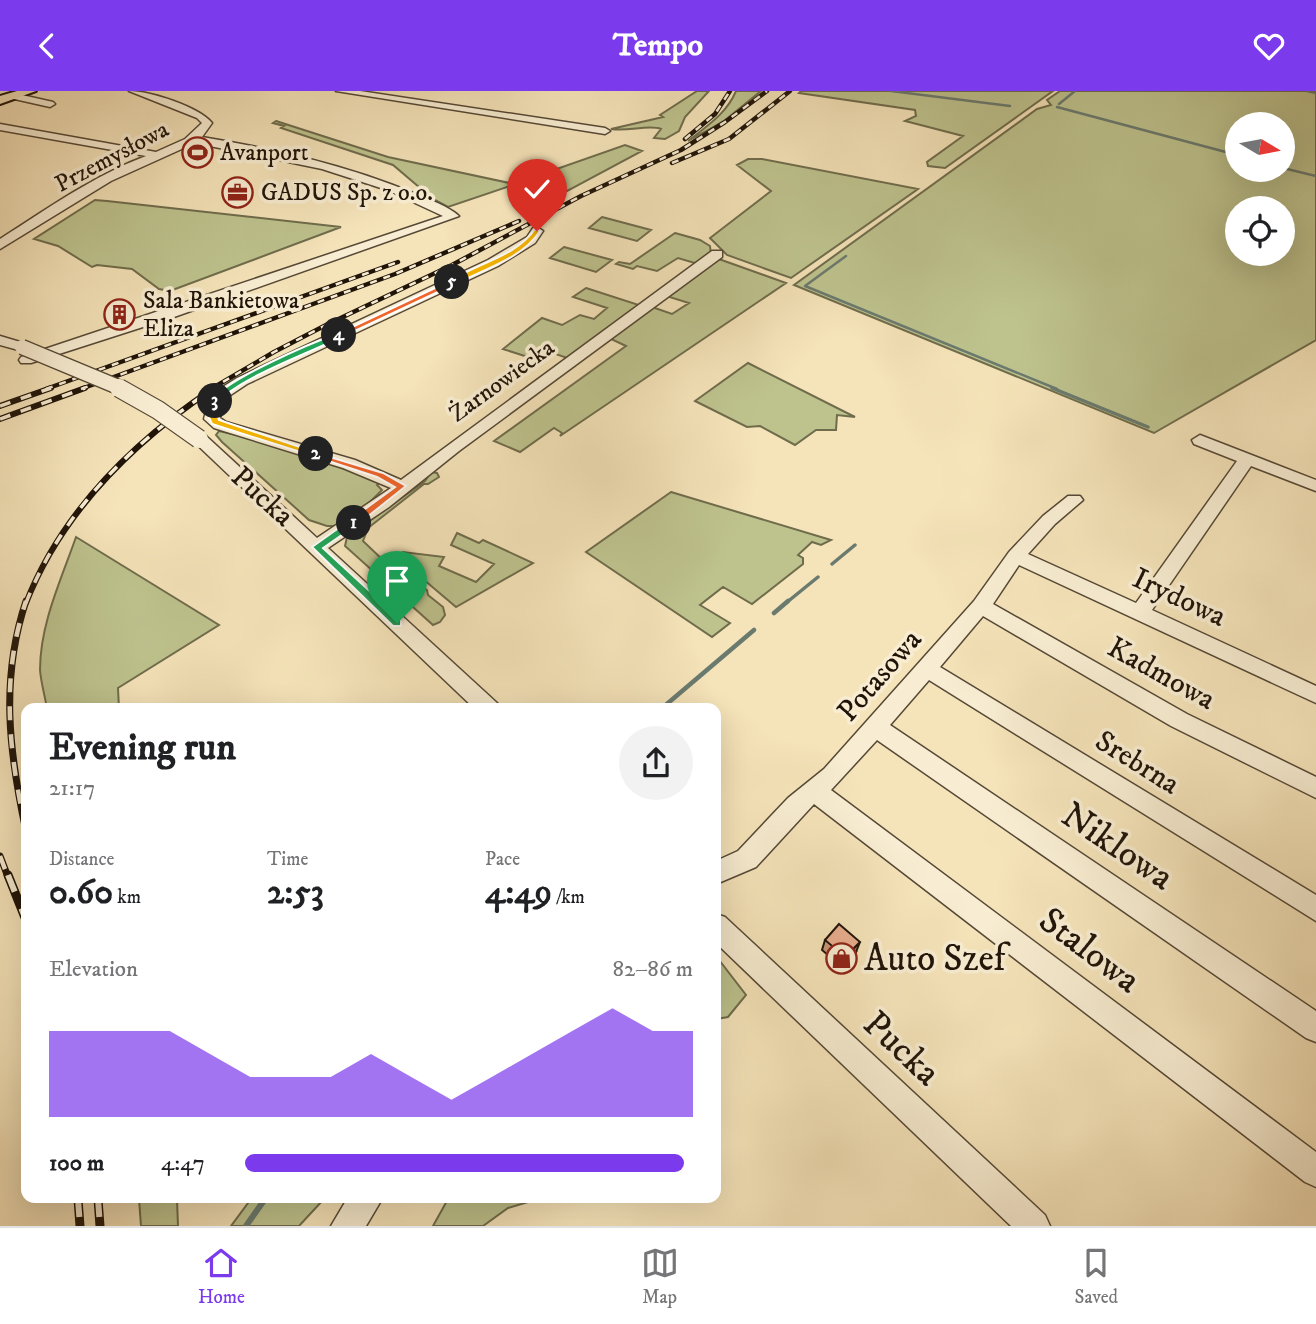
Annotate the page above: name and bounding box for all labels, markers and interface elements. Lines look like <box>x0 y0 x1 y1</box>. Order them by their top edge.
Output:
text: Tempo <box>613 26 703 66</box>
icon: back <box>28 27 66 65</box>
icon: heart <box>1250 27 1288 65</box>
north arrow <box>1225 112 1295 182</box>
map controls <box>1225 112 1295 266</box>
street label: Przemysłowa <box>50 114 175 200</box>
sports icon: Avanport <box>180 136 214 170</box>
place label: Avanport <box>220 138 309 168</box>
pin <box>507 159 567 231</box>
icon: check <box>518 170 556 208</box>
office icon: GADUS Sp. z o.o. <box>221 176 255 210</box>
place label: GADUS Sp. z o.o. <box>261 178 433 208</box>
button: locate <box>1225 196 1295 266</box>
pin: 5 <box>434 265 470 299</box>
text: 5 <box>447 270 456 293</box>
place label: Sala Bankietowa Eliza <box>143 286 300 344</box>
building icon: Sala Bankietowa Eliza <box>103 298 137 332</box>
pin: 4 <box>322 317 356 353</box>
text: 4 <box>333 323 344 346</box>
street label: Żarnowiecka <box>443 332 561 429</box>
pin: 3 <box>198 383 232 419</box>
text: 3 <box>211 389 218 412</box>
pin: 2 <box>298 437 334 471</box>
text: 2 <box>311 442 320 465</box>
street label: Pucka <box>223 459 301 535</box>
pin: 1 <box>336 505 372 541</box>
text: 1 <box>350 511 357 534</box>
pin <box>367 551 427 623</box>
street label: Irydowa <box>1126 560 1232 636</box>
icon: arrive <box>378 562 416 600</box>
street label: Potasowa <box>830 622 930 730</box>
street label: Kadmowa <box>1101 629 1222 719</box>
street label: Srebrna <box>1088 723 1186 803</box>
text: Evening run <box>49 724 236 772</box>
button: share <box>619 726 693 800</box>
text: 21:17 <box>49 774 95 803</box>
street label: Niklowa <box>1052 792 1182 902</box>
text: Distance <box>49 848 114 871</box>
text: Time <box>267 848 308 871</box>
text: Pace <box>485 848 520 871</box>
text: 0.60 <box>49 871 113 915</box>
text: 2:53 <box>267 871 324 915</box>
text: 4:49 <box>485 871 552 915</box>
text: km <box>113 886 141 909</box>
text: /km <box>552 886 585 909</box>
street label: Stalowa <box>1029 898 1149 1005</box>
place label: Auto Szef <box>864 936 1011 983</box>
shop icon: Auto Szef <box>824 942 858 976</box>
text: Elevation <box>49 955 138 984</box>
text: 82–86 m <box>612 955 693 984</box>
street label: Pucka <box>852 1001 950 1097</box>
text: 100 m <box>49 1149 104 1178</box>
text: 4:47 <box>161 1149 205 1178</box>
tab: Home <box>198 1244 245 1309</box>
tab: Map <box>641 1244 679 1309</box>
tab: Saved <box>1074 1244 1118 1309</box>

